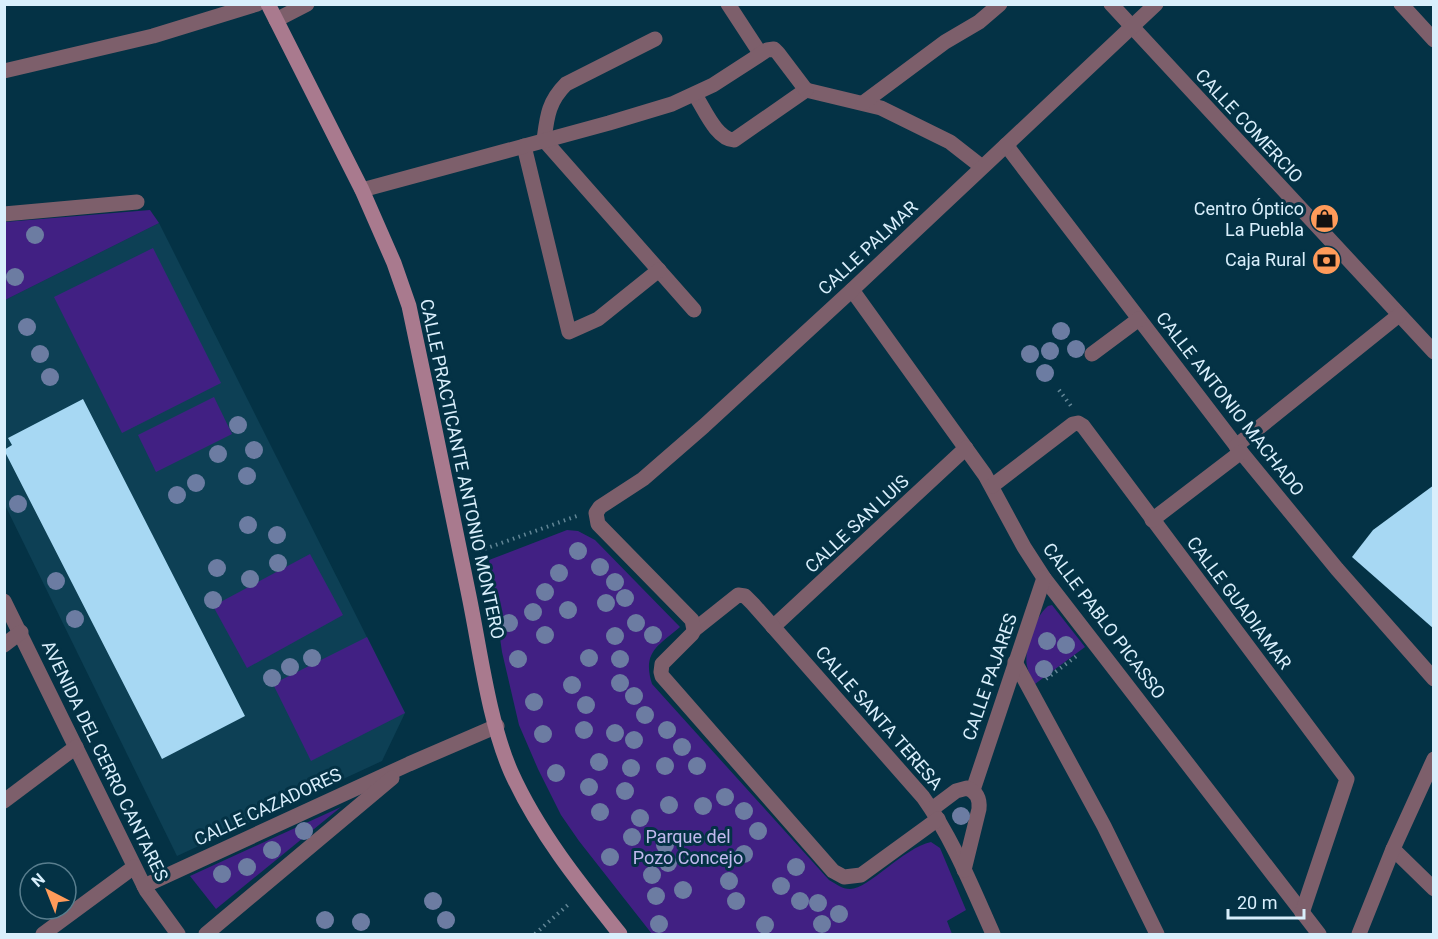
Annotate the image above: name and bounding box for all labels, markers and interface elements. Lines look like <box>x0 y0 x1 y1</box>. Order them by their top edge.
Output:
street label: CALLE COMERCIO <box>1191 64 1307 187</box>
street label: CALLE PALMAR <box>814 196 922 299</box>
place label: Centro Óptico La Puebla <box>1194 198 1304 240</box>
shop icon: Centro Óptico La Puebla <box>1309 203 1341 235</box>
bank icon: Caja Rural <box>1311 244 1343 276</box>
place label: Caja Rural <box>1225 249 1306 270</box>
street label: CALLE PRACTICANTE ANTONIO MONTERO <box>416 297 509 641</box>
street label: CALLE ANTONIO MACHADO <box>1152 308 1309 500</box>
street label: CALLE SAN LUIS <box>801 470 913 577</box>
street label: CALLE GUADIAMAR <box>1183 532 1296 673</box>
street label: CALLE PABLO PICASSO <box>1039 538 1170 703</box>
street label: CALLE PAJARES <box>958 610 1021 743</box>
street label: AVENIDA DEL CERRO CANTARES <box>37 637 173 885</box>
street label: CALLE SANTA TERESA <box>811 642 948 794</box>
street label: CALLE CAZADORES <box>191 763 345 850</box>
park label: Parque del Pozo Concejo <box>633 826 743 868</box>
north arrow <box>18 861 78 921</box>
scale bar <box>1228 882 1304 920</box>
text: 20 m <box>1237 892 1277 913</box>

